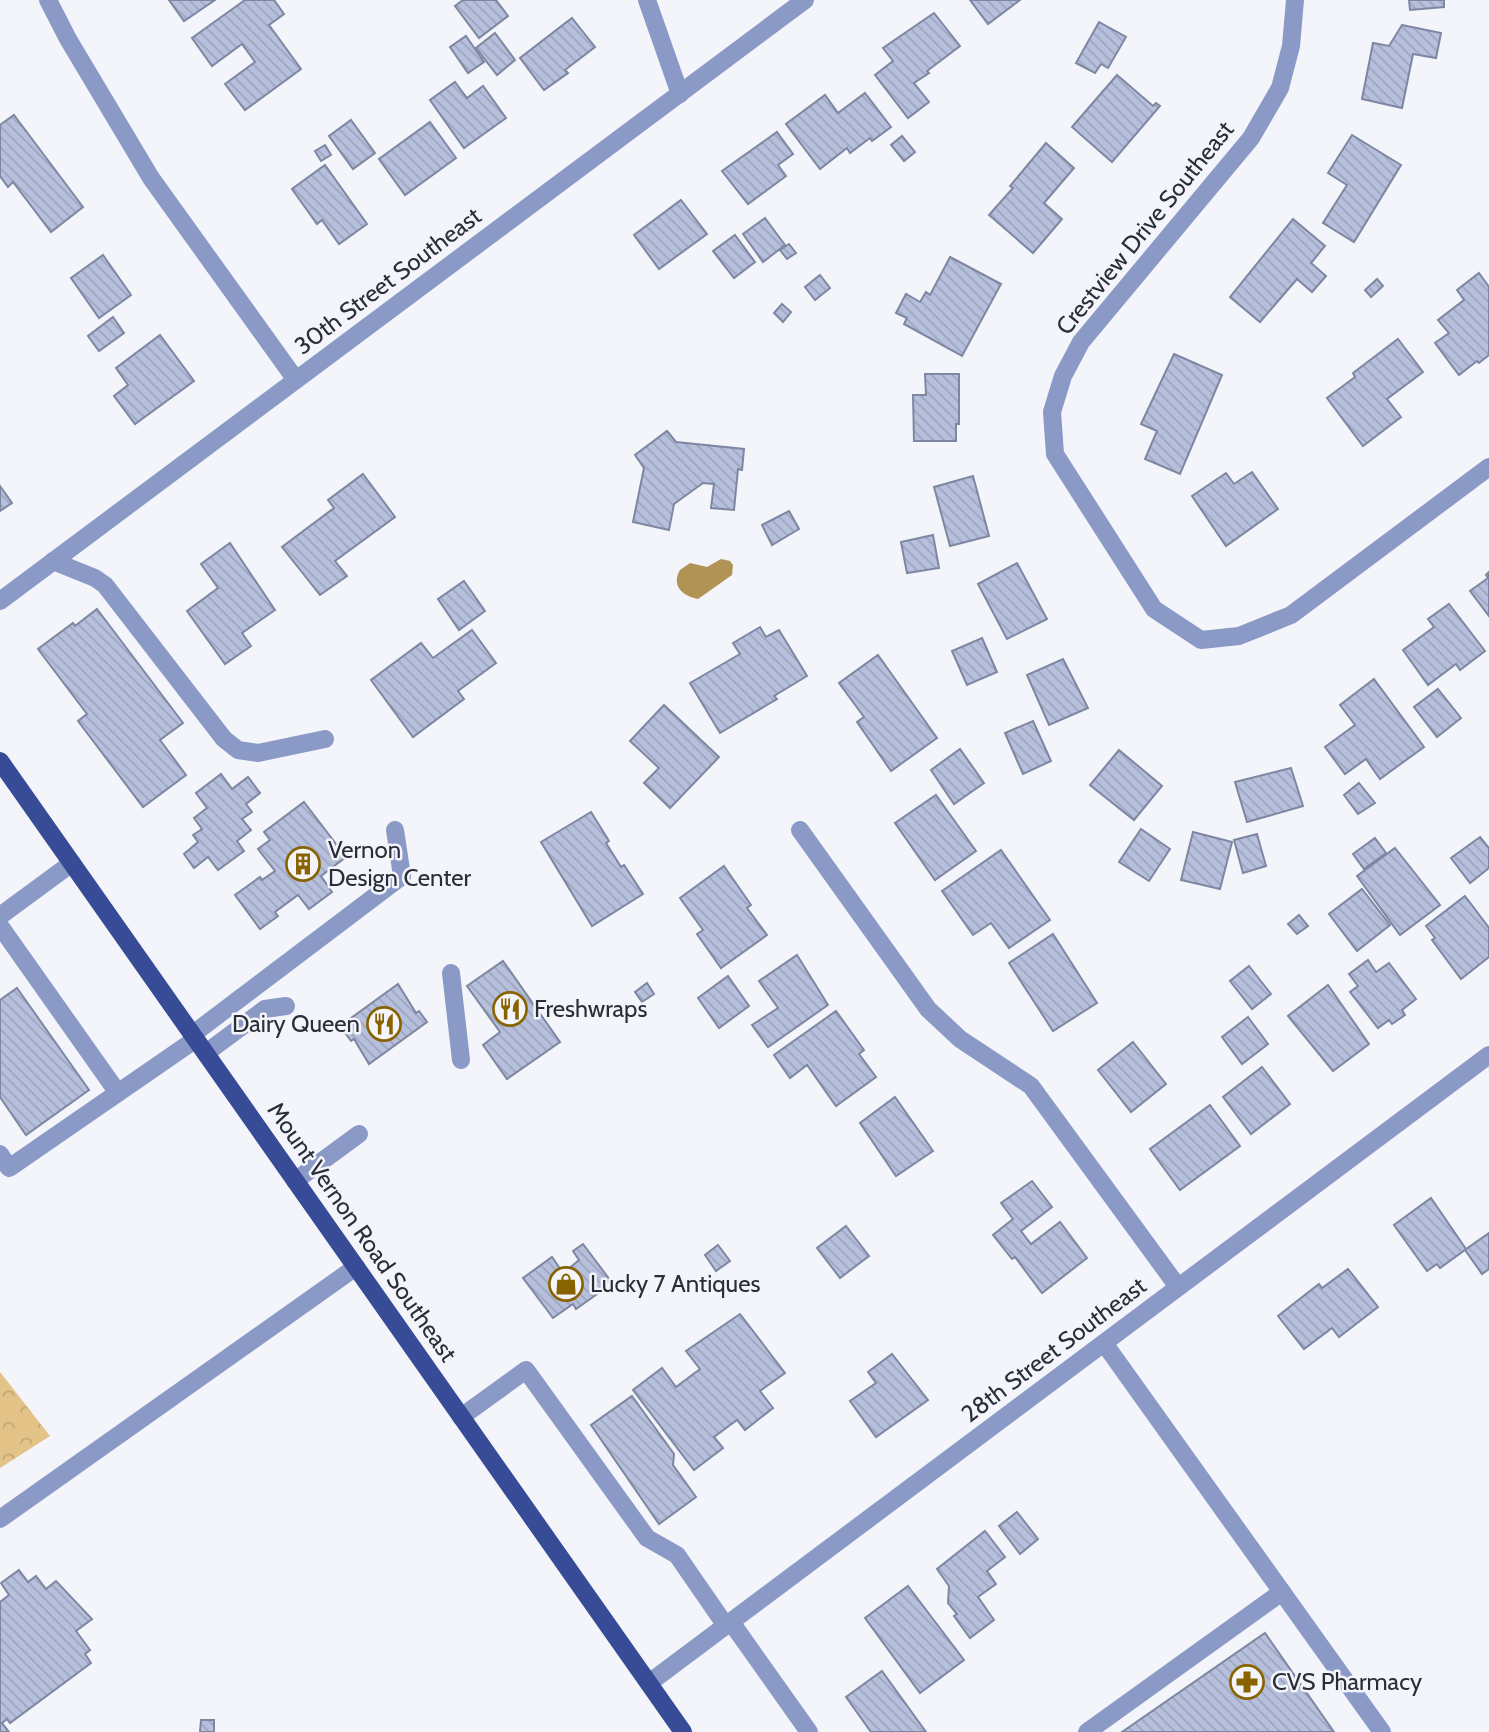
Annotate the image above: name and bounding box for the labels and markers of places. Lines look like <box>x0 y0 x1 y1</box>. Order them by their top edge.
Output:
place label: Vernon Design Center <box>328 835 472 892</box>
building icon: Vernon Design Center <box>284 845 322 883</box>
restaurant icon: Freshwraps <box>491 990 529 1028</box>
place label: Freshwraps <box>534 994 647 1023</box>
restaurant icon: Dairy Queen <box>365 1005 403 1043</box>
place label: Dairy Queen <box>232 1009 360 1038</box>
shop icon: Lucky 7 Antiques <box>547 1265 585 1303</box>
place label: Lucky 7 Antiques <box>590 1269 760 1298</box>
pharmacy icon: CVS Pharmacy <box>1228 1663 1266 1701</box>
place label: CVS Pharmacy <box>1272 1667 1422 1696</box>

